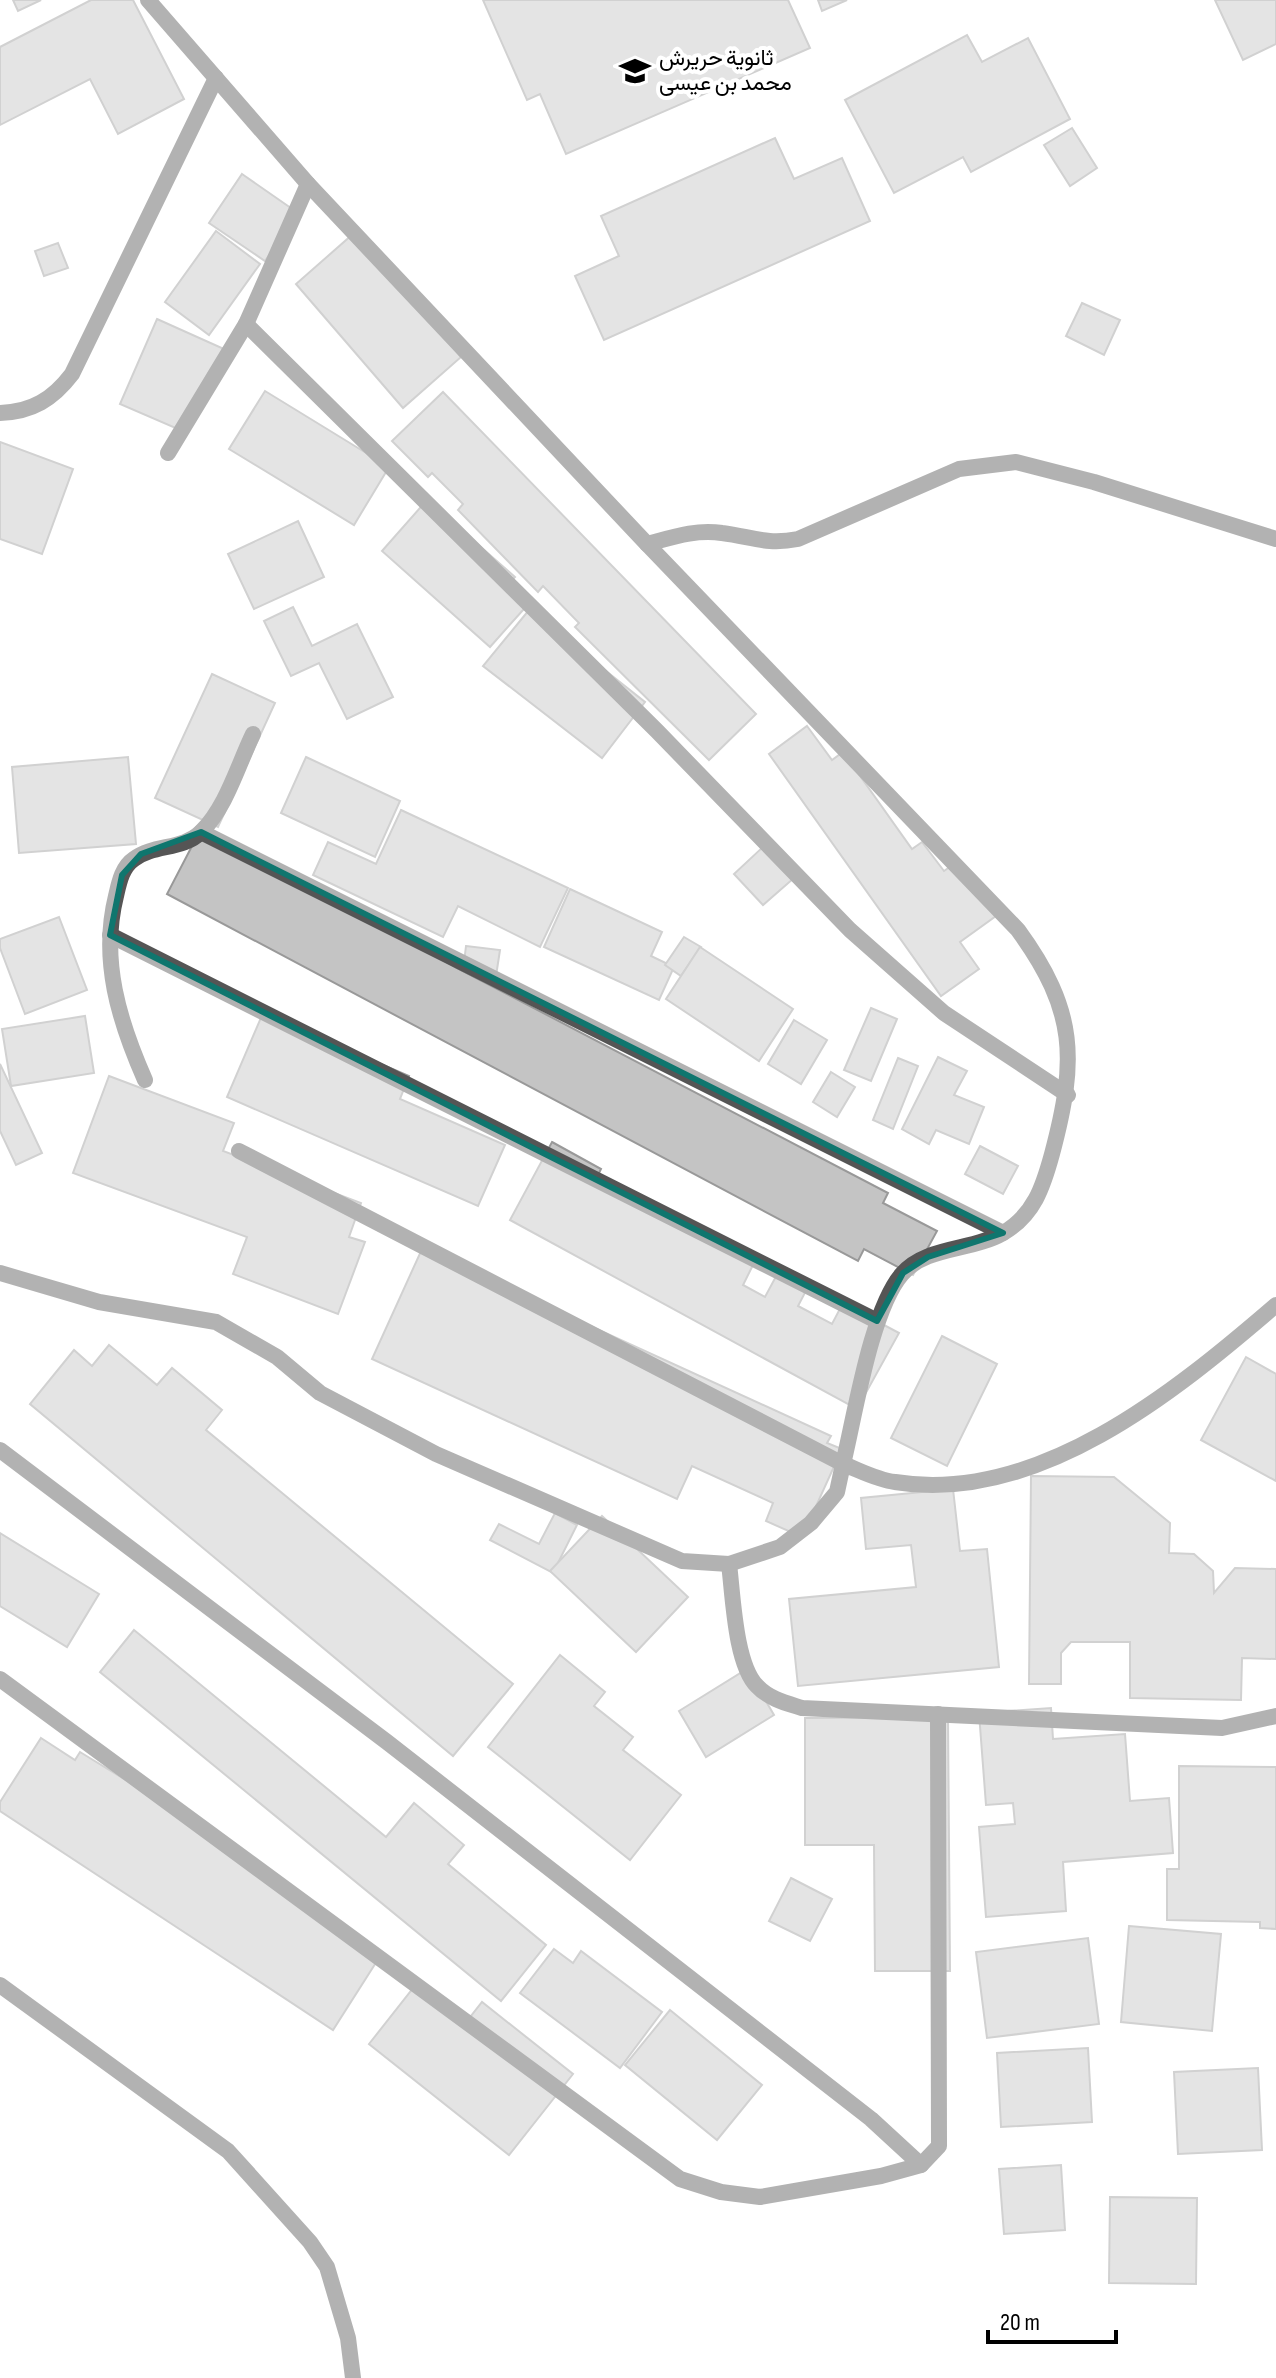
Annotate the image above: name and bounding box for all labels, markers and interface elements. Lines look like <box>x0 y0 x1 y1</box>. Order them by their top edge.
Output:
place label: ثانوية حريرش محمد بن عيسى <box>659 45 792 97</box>
school or university icon: ثانوية حريرش محمد بن عيسى <box>618 54 652 88</box>
scale bar <box>988 2294 1116 2344</box>
text: 20 m <box>1000 2308 1040 2337</box>

